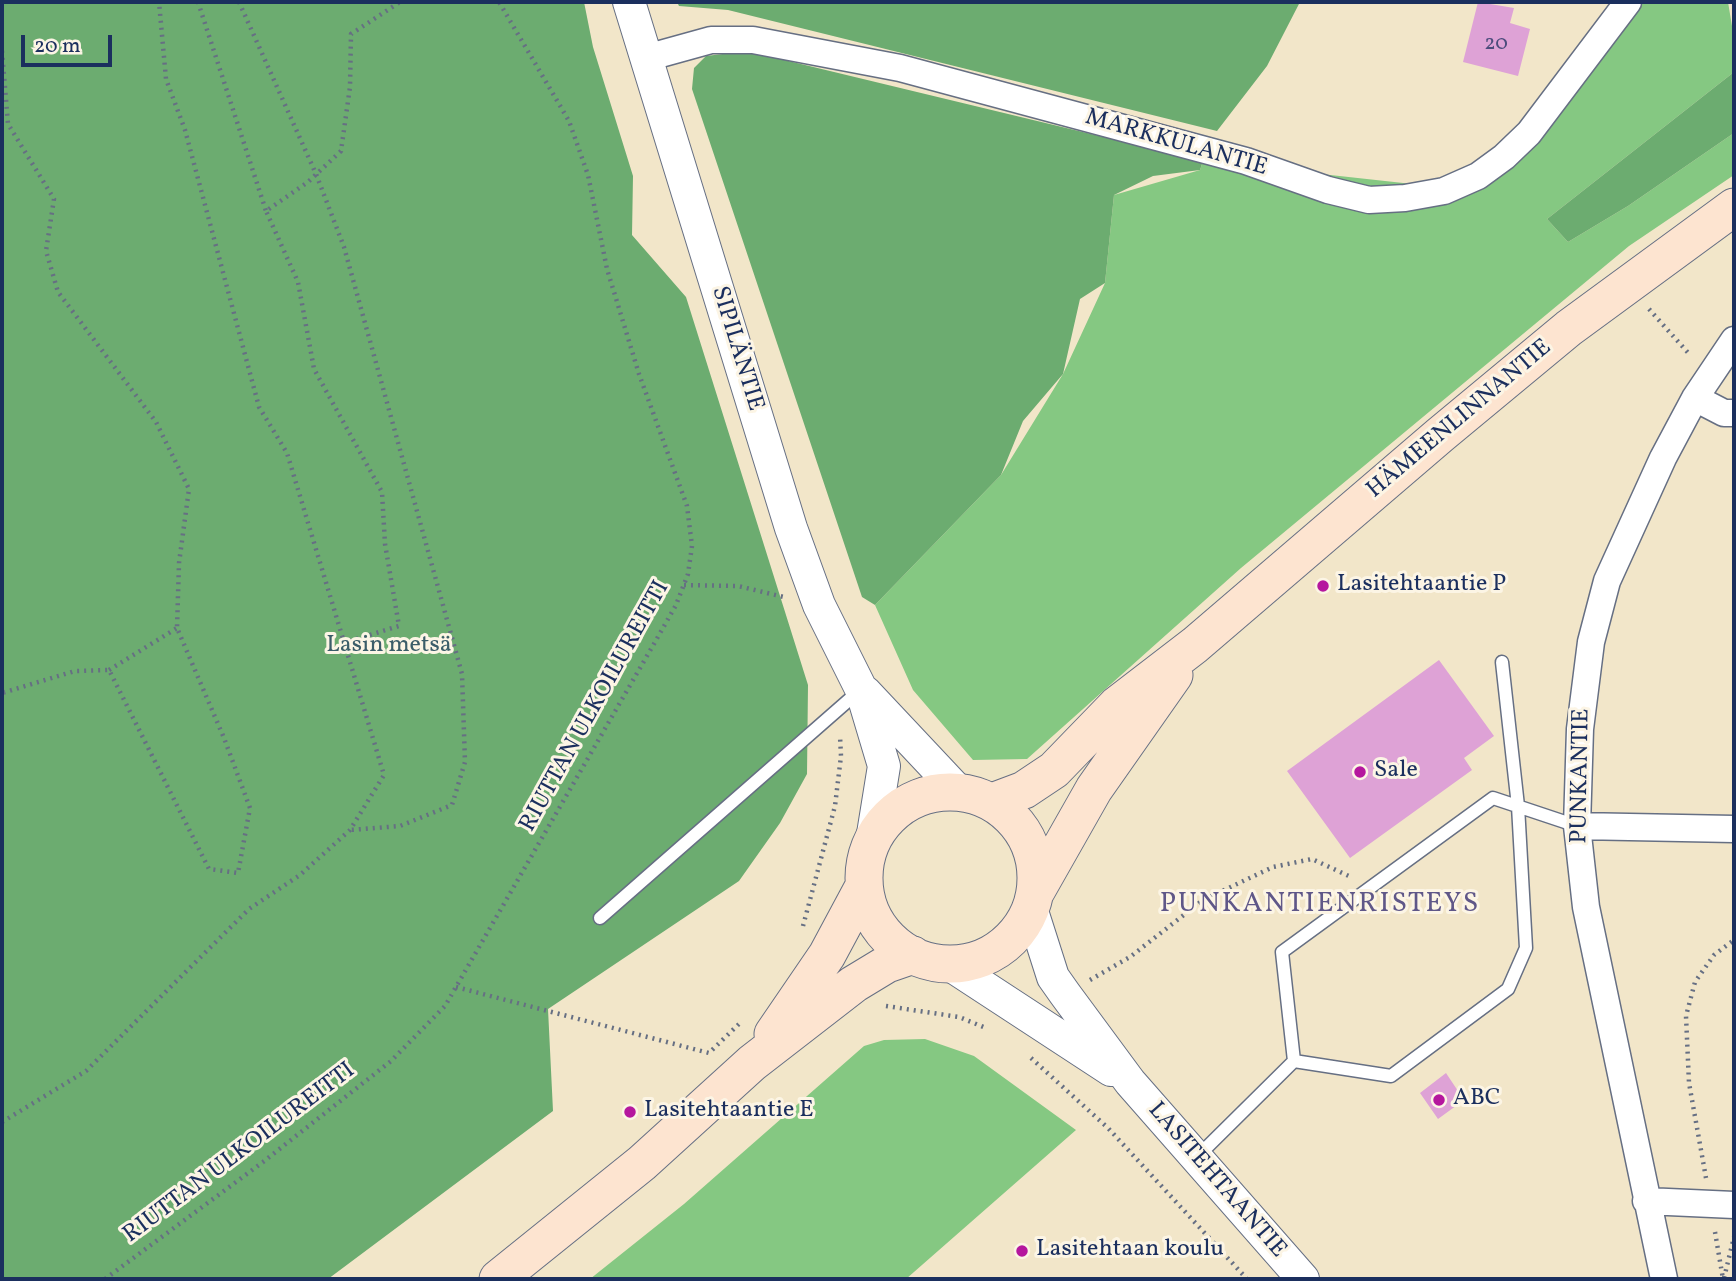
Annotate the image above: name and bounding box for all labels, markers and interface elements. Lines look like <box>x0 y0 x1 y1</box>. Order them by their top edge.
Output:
scale bar <box>24 21 116 65</box>
text: 20 m <box>34 32 80 61</box>
house number: 20 <box>1484 32 1508 58</box>
street label: MARKKULANTIE <box>1082 104 1270 184</box>
street label: SIPILÄNTIE <box>703 283 769 415</box>
street label: HÄMEENLINNANTIE <box>1362 334 1558 506</box>
place label: Lasitehtaantie P <box>1337 572 1506 600</box>
street label: RIUTTAN ULKOILUREITTI <box>515 576 677 838</box>
marker: Lasitehtaantie P <box>1315 578 1331 594</box>
park label: Lasin metsä <box>326 633 452 661</box>
street label: PUNKANTIE <box>1566 708 1598 844</box>
place label: Sale <box>1374 758 1418 786</box>
marker: Sale <box>1352 764 1368 780</box>
district label: PUNKANTIENRISTEYS <box>1162 889 1478 923</box>
street label: RIUTTAN ULKOILUREITTI <box>119 1057 361 1251</box>
place label: ABC <box>1453 1086 1501 1114</box>
marker: ABC <box>1431 1092 1447 1108</box>
street label: LASITEHTAANTIE <box>1140 1097 1292 1265</box>
place label: Lasitehtaantie E <box>644 1098 814 1126</box>
marker: Lasitehtaantie E <box>622 1104 638 1120</box>
place label: Lasitehtaan koulu <box>1036 1237 1224 1265</box>
marker: Lasitehtaan koulu <box>1014 1243 1030 1259</box>

